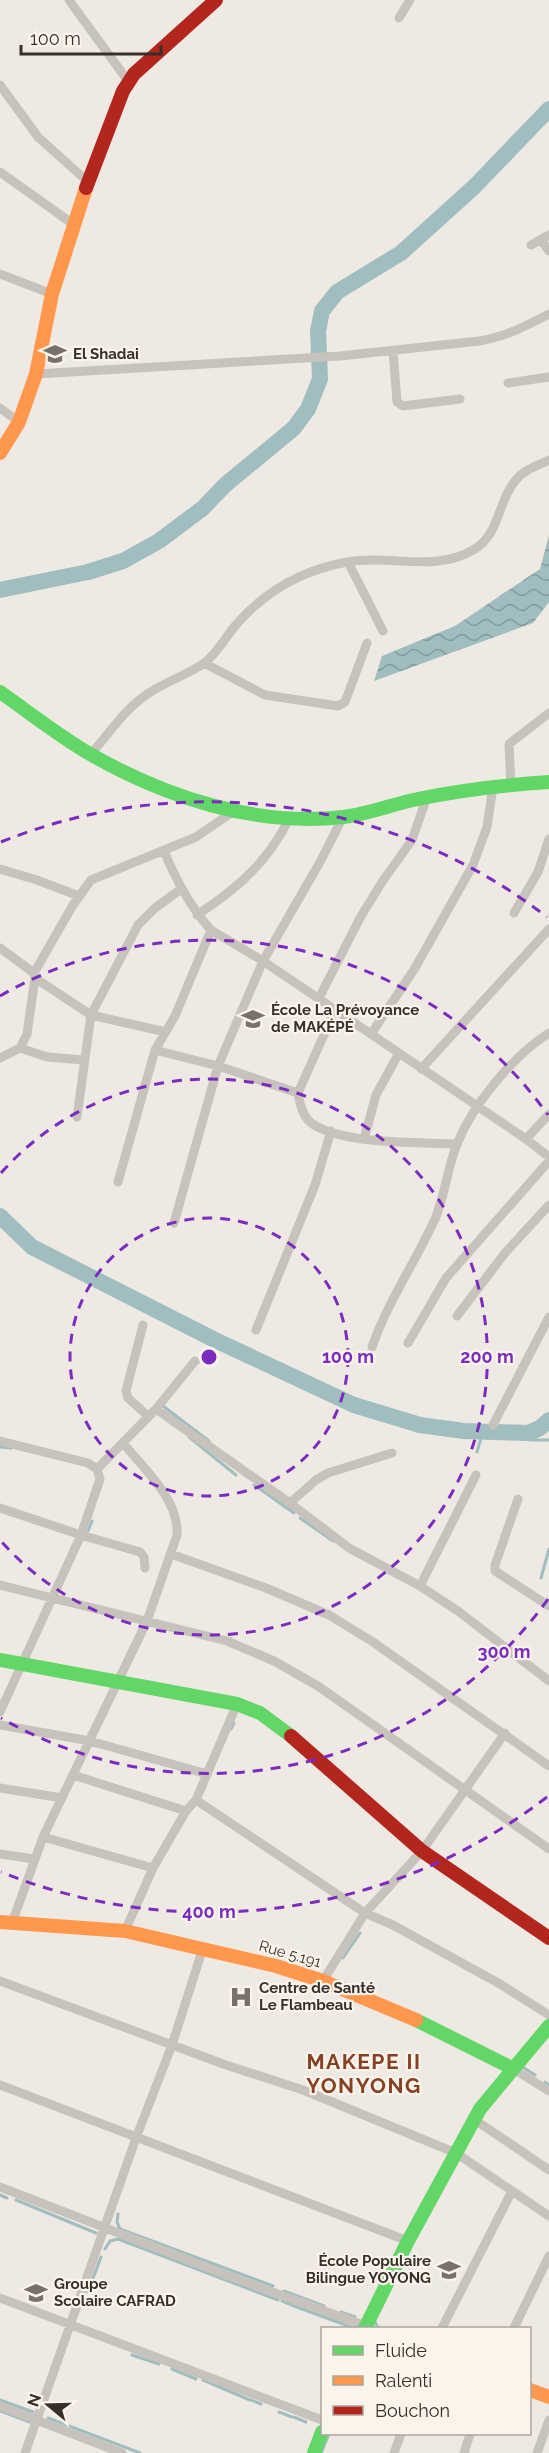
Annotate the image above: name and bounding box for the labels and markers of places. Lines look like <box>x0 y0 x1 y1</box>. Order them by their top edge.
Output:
school or university icon: El Shadai <box>42 341 68 367</box>
place label: El Shadai <box>73 345 139 363</box>
place label: École La Prévoyance de MAKÉPÉ <box>271 1001 419 1036</box>
school or university icon: École La Prévoyance de MAKÉPÉ <box>240 1006 266 1032</box>
centre of rings <box>199 1347 219 1367</box>
place label: Centre de Santé Le Flambeau <box>259 1979 375 2014</box>
hospital icon: Centre de Santé Le Flambeau <box>228 1984 254 2010</box>
place label: École Populaire Bilingue YOYONG <box>306 2252 431 2287</box>
school or university icon: École Populaire Bilingue YOYONG <box>436 2257 462 2283</box>
place label: Groupe Scolaire CAFRAD <box>54 2275 176 2310</box>
school or university icon: Groupe Scolaire CAFRAD <box>23 2280 49 2306</box>

